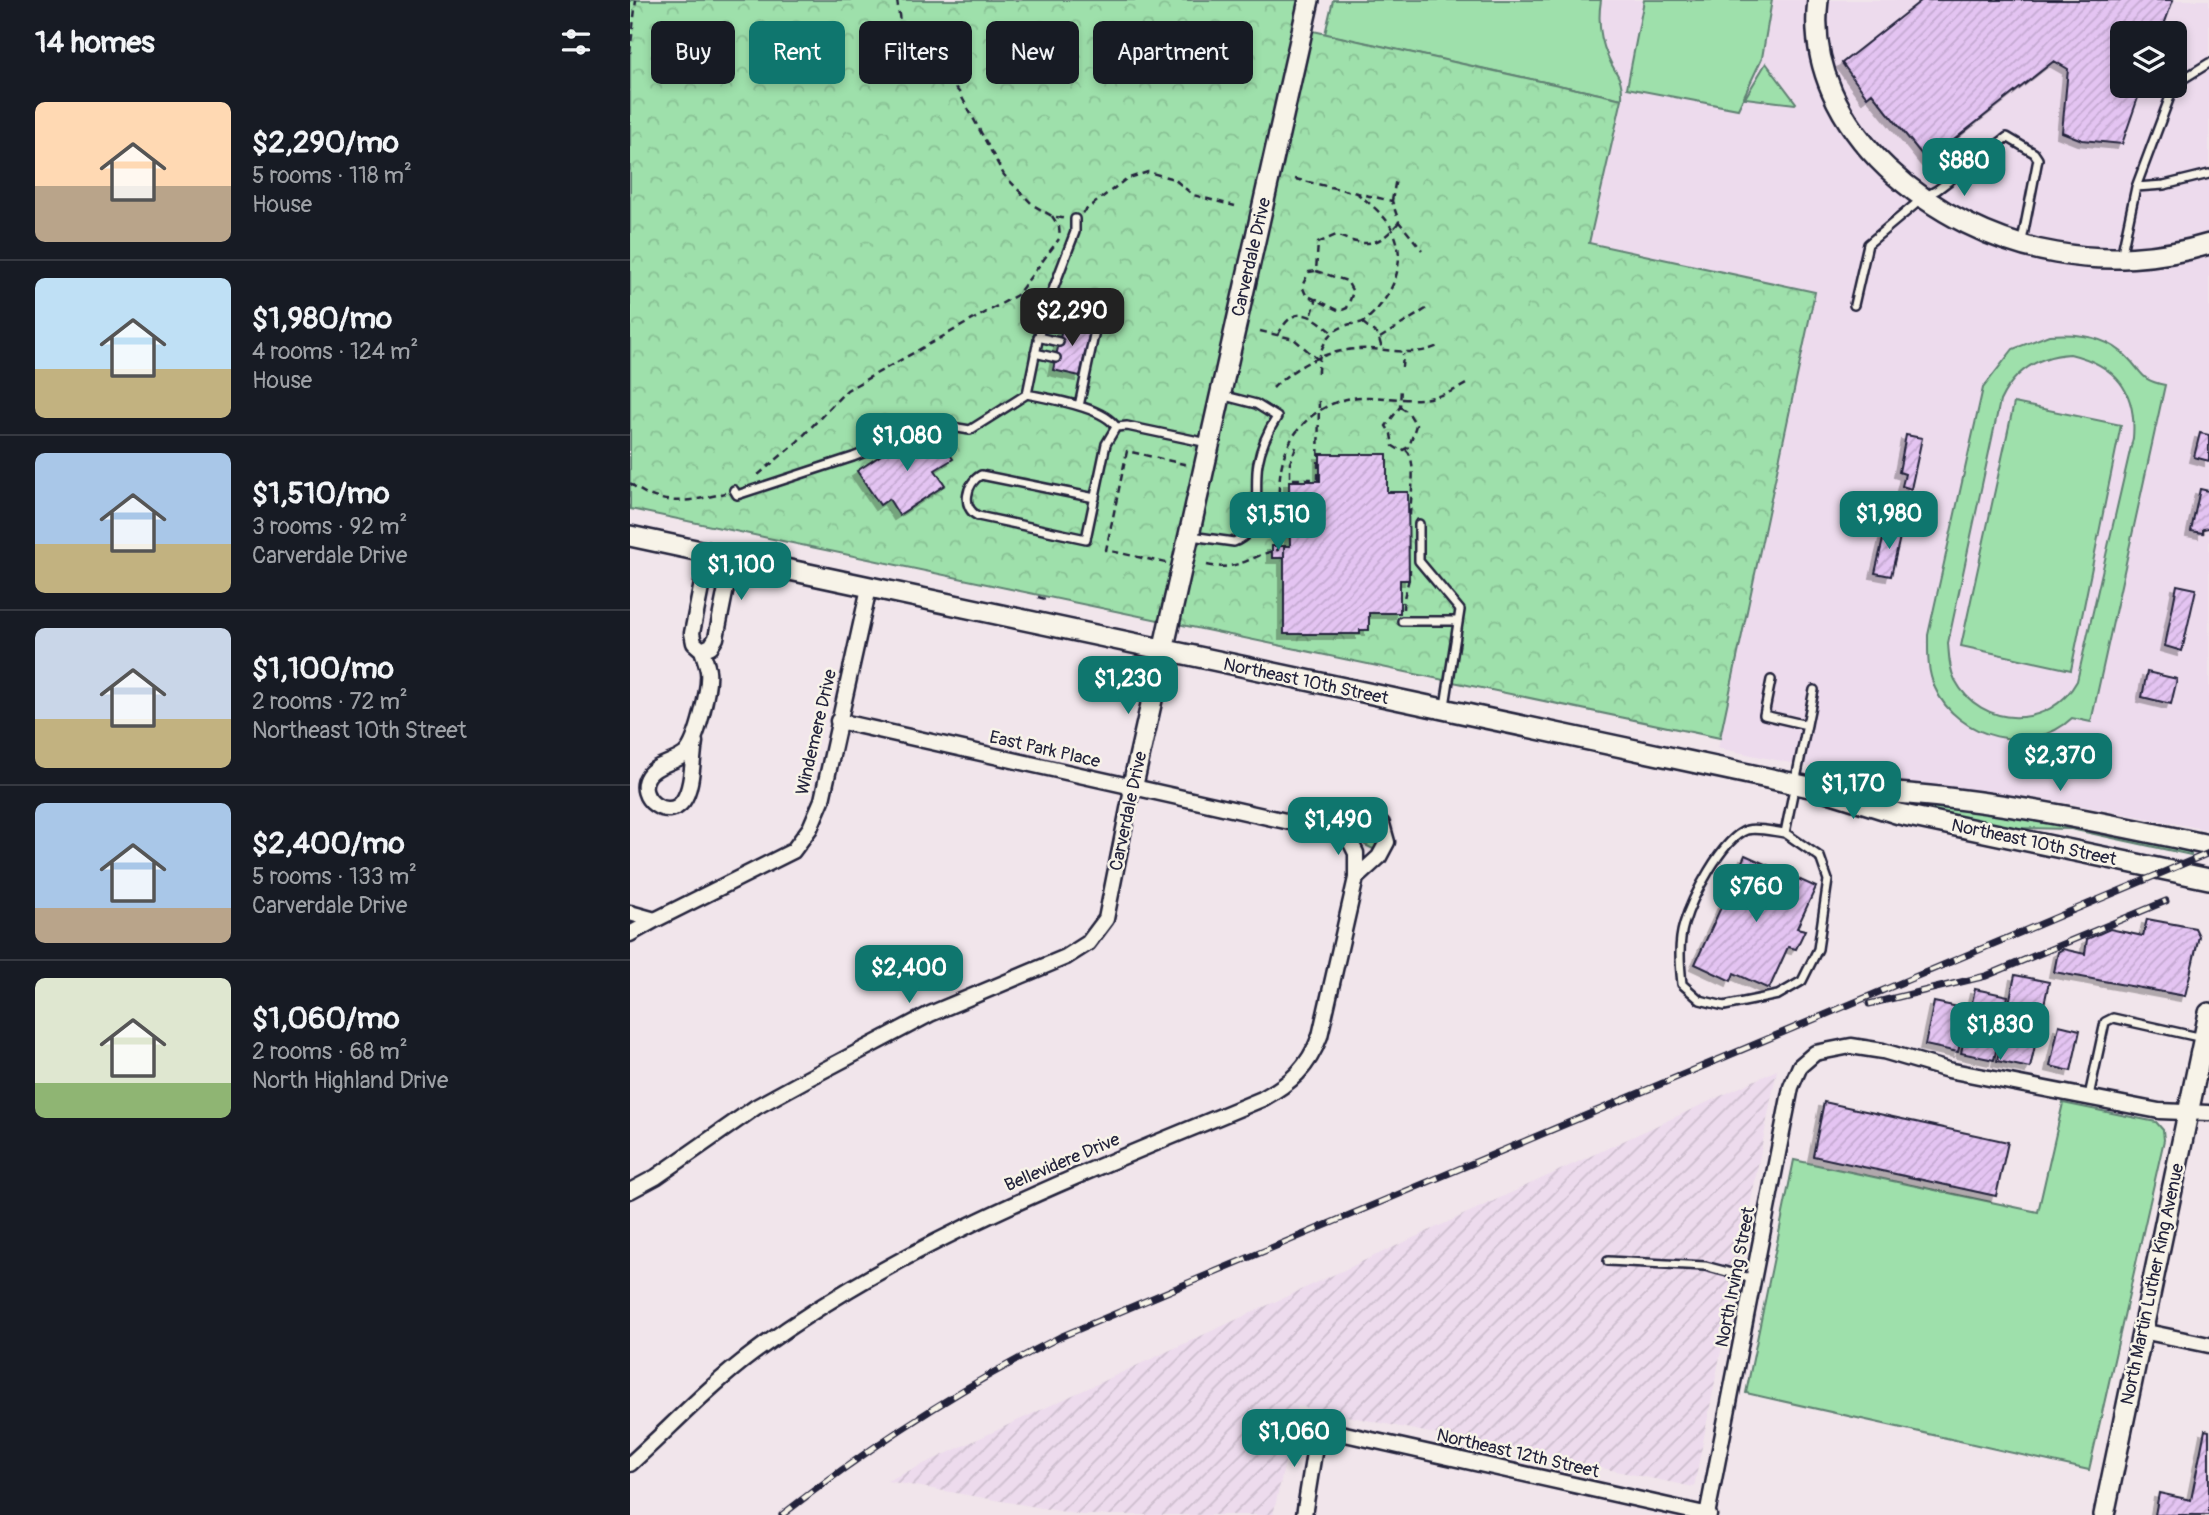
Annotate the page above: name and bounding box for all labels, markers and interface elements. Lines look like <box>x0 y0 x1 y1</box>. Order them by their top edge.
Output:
chip: Buy <box>651 21 735 84</box>
chip: Rent <box>749 21 845 84</box>
chip: Filters <box>859 21 972 84</box>
chip: New <box>986 21 1079 84</box>
chip: Apartment <box>1093 21 1253 84</box>
map controls <box>2110 21 2187 98</box>
button: layers <box>2110 21 2187 98</box>
icon: filters <box>557 23 595 61</box>
text: 14 homes <box>35 24 155 61</box>
text: $2,290/mo <box>252 124 399 161</box>
icon: home <box>91 130 175 214</box>
pin: $880 <box>1923 138 2005 198</box>
text: $880 <box>1938 146 1990 175</box>
text: 5 rooms · 118 m² <box>252 161 412 190</box>
text: House <box>252 190 312 219</box>
street label: Carverdale Drive <box>1227 195 1276 319</box>
pin: $2,290 <box>1015 288 1129 348</box>
text: $2,290 <box>1036 296 1108 325</box>
text: $1,980/mo <box>252 300 392 337</box>
icon: home <box>91 306 175 390</box>
text: 4 rooms · 124 m² <box>252 337 418 366</box>
text: House <box>252 366 312 395</box>
pin: $1,080 <box>850 414 964 473</box>
text: $1,080 <box>872 421 942 450</box>
text: $1,510/mo <box>252 475 390 512</box>
icon: home <box>91 481 175 565</box>
pin: $1,980 <box>1832 491 1946 551</box>
pin: $1,510 <box>1221 492 1335 552</box>
text: $1,980 <box>1856 499 1922 528</box>
text: $1,510 <box>1246 500 1310 529</box>
text: 3 rooms · 92 m² <box>252 512 407 541</box>
text: Carverdale Drive <box>252 541 407 570</box>
pin: $1,100 <box>684 542 798 602</box>
text: $1,100 <box>707 550 775 579</box>
text: $1,100/mo <box>252 650 394 687</box>
street label: Northeast 10th Street <box>1221 653 1391 710</box>
icon: home <box>91 656 175 740</box>
pin: $1,230 <box>1071 656 1185 716</box>
text: $1,230 <box>1094 664 1162 693</box>
street label: Windemere Drive <box>791 667 842 797</box>
text: 2 rooms · 72 m² <box>252 687 408 716</box>
text: Northeast 10th Street <box>252 716 467 745</box>
street label: East Park Place <box>987 726 1103 773</box>
pin: $2,370 <box>2003 734 2117 793</box>
text: $2,370 <box>2024 741 2096 770</box>
street label: Carverdale Drive <box>1105 749 1152 873</box>
pin: $1,170 <box>1796 762 1910 821</box>
text: $1,170 <box>1821 769 1885 798</box>
pin: $1,490 <box>1281 798 1395 857</box>
text: $1,490 <box>1304 805 1372 834</box>
street label: Northeast 10th Street <box>1949 814 2119 871</box>
text: $2,400/mo <box>252 825 405 862</box>
icon: home <box>91 831 175 915</box>
text: 5 rooms · 133 m² <box>252 862 417 891</box>
pin: $760 <box>1715 864 1797 924</box>
text: $760 <box>1729 872 1783 901</box>
text: Carverdale Drive <box>252 891 407 920</box>
pin: $2,400 <box>852 946 966 1005</box>
text: $2,400 <box>871 953 947 982</box>
text: $1,060/mo <box>252 1000 400 1037</box>
pin: $1,830 <box>1943 1002 2057 1062</box>
icon: home <box>91 1006 175 1090</box>
text: $1,830 <box>1966 1010 2034 1039</box>
text: 2 rooms · 68 m² <box>252 1037 408 1066</box>
text: North Highland Drive <box>252 1066 448 1095</box>
street label: Bellevidere Drive <box>1001 1128 1123 1197</box>
street label: North Martin Luther King Avenue <box>2116 1161 2189 1407</box>
street label: North Irving Street <box>1711 1204 1761 1349</box>
pin: $1,060 <box>1237 1410 1351 1469</box>
text: $1,060 <box>1258 1417 1330 1446</box>
street label: Northeast 12th Street <box>1434 1424 1602 1484</box>

